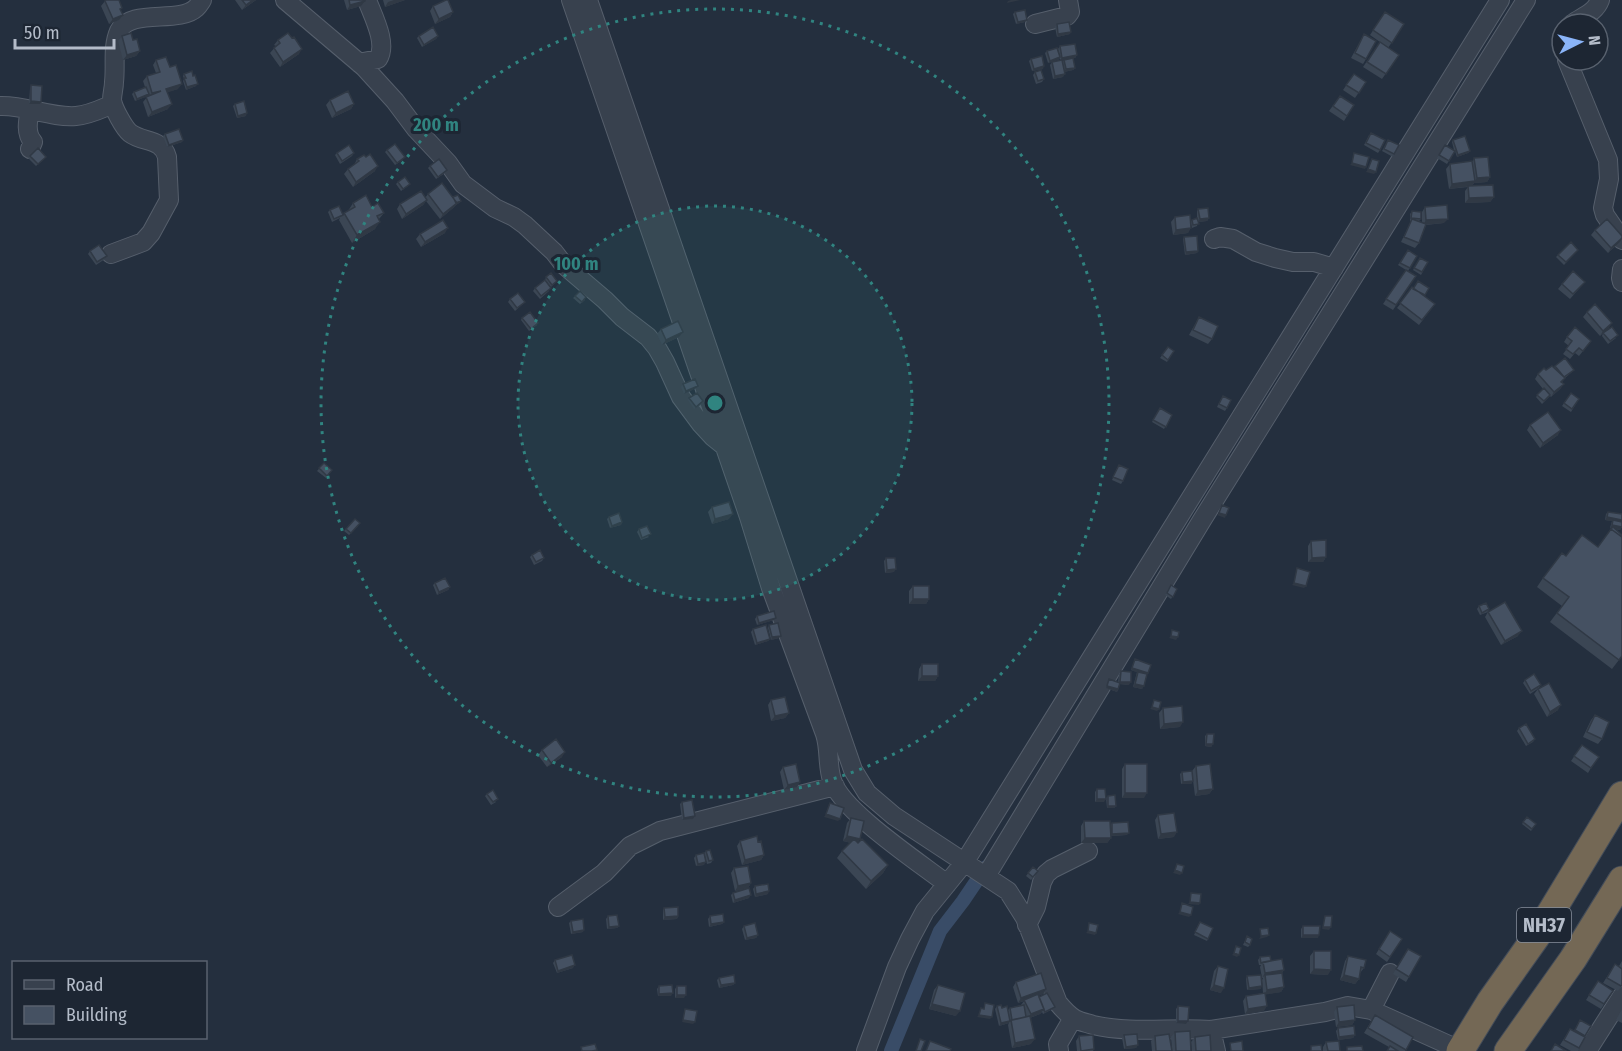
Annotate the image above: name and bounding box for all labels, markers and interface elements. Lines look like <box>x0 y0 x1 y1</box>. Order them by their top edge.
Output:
scale bar <box>15 12 114 50</box>
north arrow <box>1550 12 1610 72</box>
text: 50 m <box>24 22 60 44</box>
text: N <box>1584 35 1604 46</box>
text: 200 m <box>412 114 459 136</box>
text: 100 m <box>554 253 598 275</box>
centre of rings <box>705 393 725 413</box>
road number: NH37 <box>1517 908 1571 942</box>
legend <box>12 961 207 1039</box>
text: Road <box>66 974 103 996</box>
text: Building <box>66 1004 127 1026</box>

